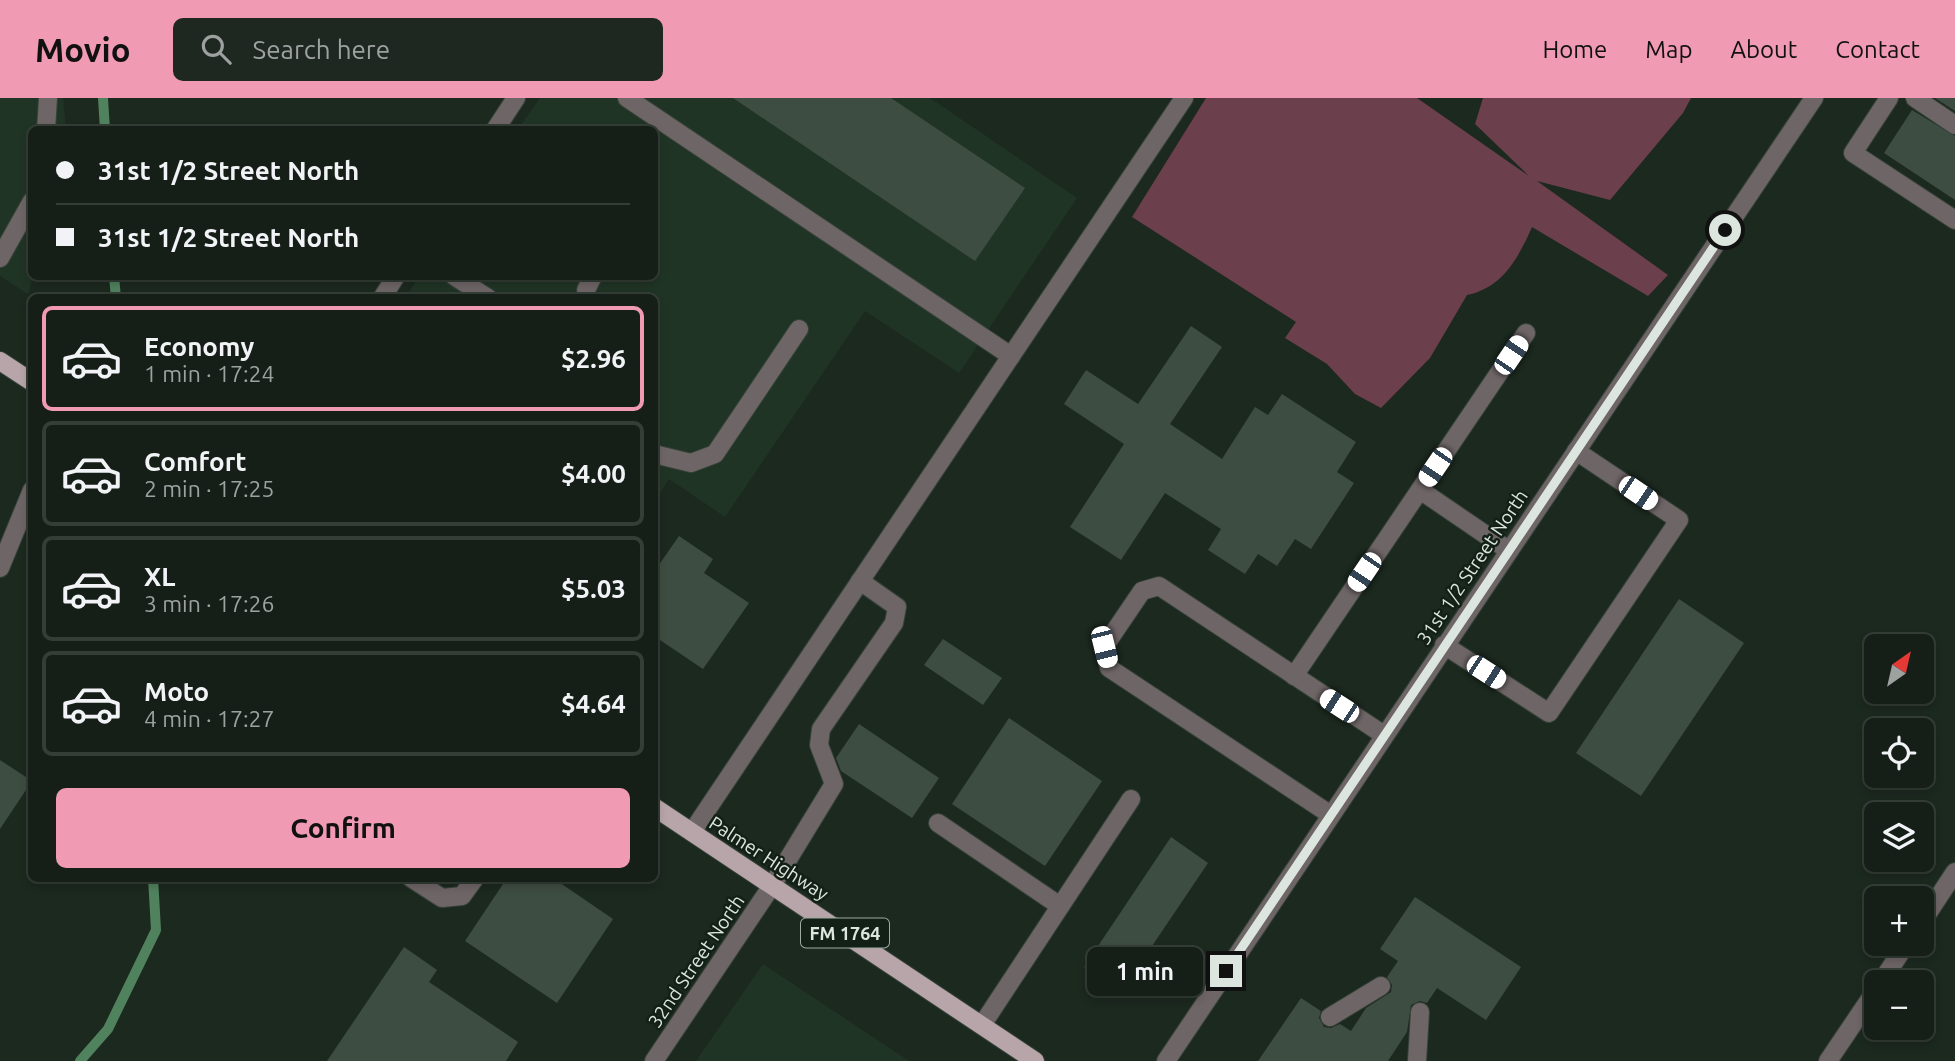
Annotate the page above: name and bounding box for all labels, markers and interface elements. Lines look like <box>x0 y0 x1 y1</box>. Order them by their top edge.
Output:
search box <box>173 18 663 81</box>
icon: search <box>197 30 235 68</box>
text: Movio <box>35 31 131 68</box>
text: Search here <box>253 35 390 64</box>
text: Home <box>1542 36 1607 63</box>
text: Map <box>1645 36 1692 63</box>
text: About <box>1730 36 1797 63</box>
text: Contact <box>1835 36 1920 63</box>
text: 31st 1/2 Street North <box>98 156 359 185</box>
route start <box>1709 214 1741 246</box>
text: 31st 1/2 Street North <box>98 223 359 252</box>
icon: car <box>60 327 123 390</box>
text: Economy <box>144 332 254 361</box>
car <box>1491 332 1532 378</box>
text: $2.96 <box>561 344 626 373</box>
text: 1 min · 17:24 <box>144 361 275 386</box>
icon: car <box>60 442 123 505</box>
car <box>1415 444 1456 490</box>
text: Comfort <box>144 447 247 476</box>
text: $4.00 <box>561 459 626 488</box>
car <box>1615 473 1662 513</box>
text: 2 min · 17:25 <box>144 476 275 501</box>
street label: 31st 1/2 Street North <box>1412 485 1532 649</box>
car <box>1344 549 1385 595</box>
icon: car <box>60 557 123 620</box>
text: XL <box>144 562 175 591</box>
text: $5.03 <box>561 574 626 603</box>
text: 3 min · 17:26 <box>144 591 275 616</box>
car <box>1089 624 1120 670</box>
north arrow <box>1864 634 1934 704</box>
map controls <box>1864 634 1934 1040</box>
car <box>1463 652 1510 692</box>
icon: car <box>60 672 123 735</box>
text: Moto <box>144 677 209 706</box>
car <box>1316 686 1363 726</box>
text: $4.64 <box>561 689 626 718</box>
text: 4 min · 17:27 <box>144 706 275 731</box>
button: locate <box>1864 718 1934 788</box>
button: Confirm <box>56 788 630 868</box>
button: layers <box>1864 802 1934 872</box>
street label: Palmer Highway <box>705 811 833 905</box>
button: + <box>1864 886 1934 956</box>
street label: 32nd Street North <box>643 890 749 1032</box>
road number: FM 1764 <box>801 918 889 948</box>
callout: 1 min <box>1086 946 1202 996</box>
route end <box>1210 955 1242 987</box>
text: 1 min <box>1116 959 1174 984</box>
button: − <box>1864 970 1934 1040</box>

